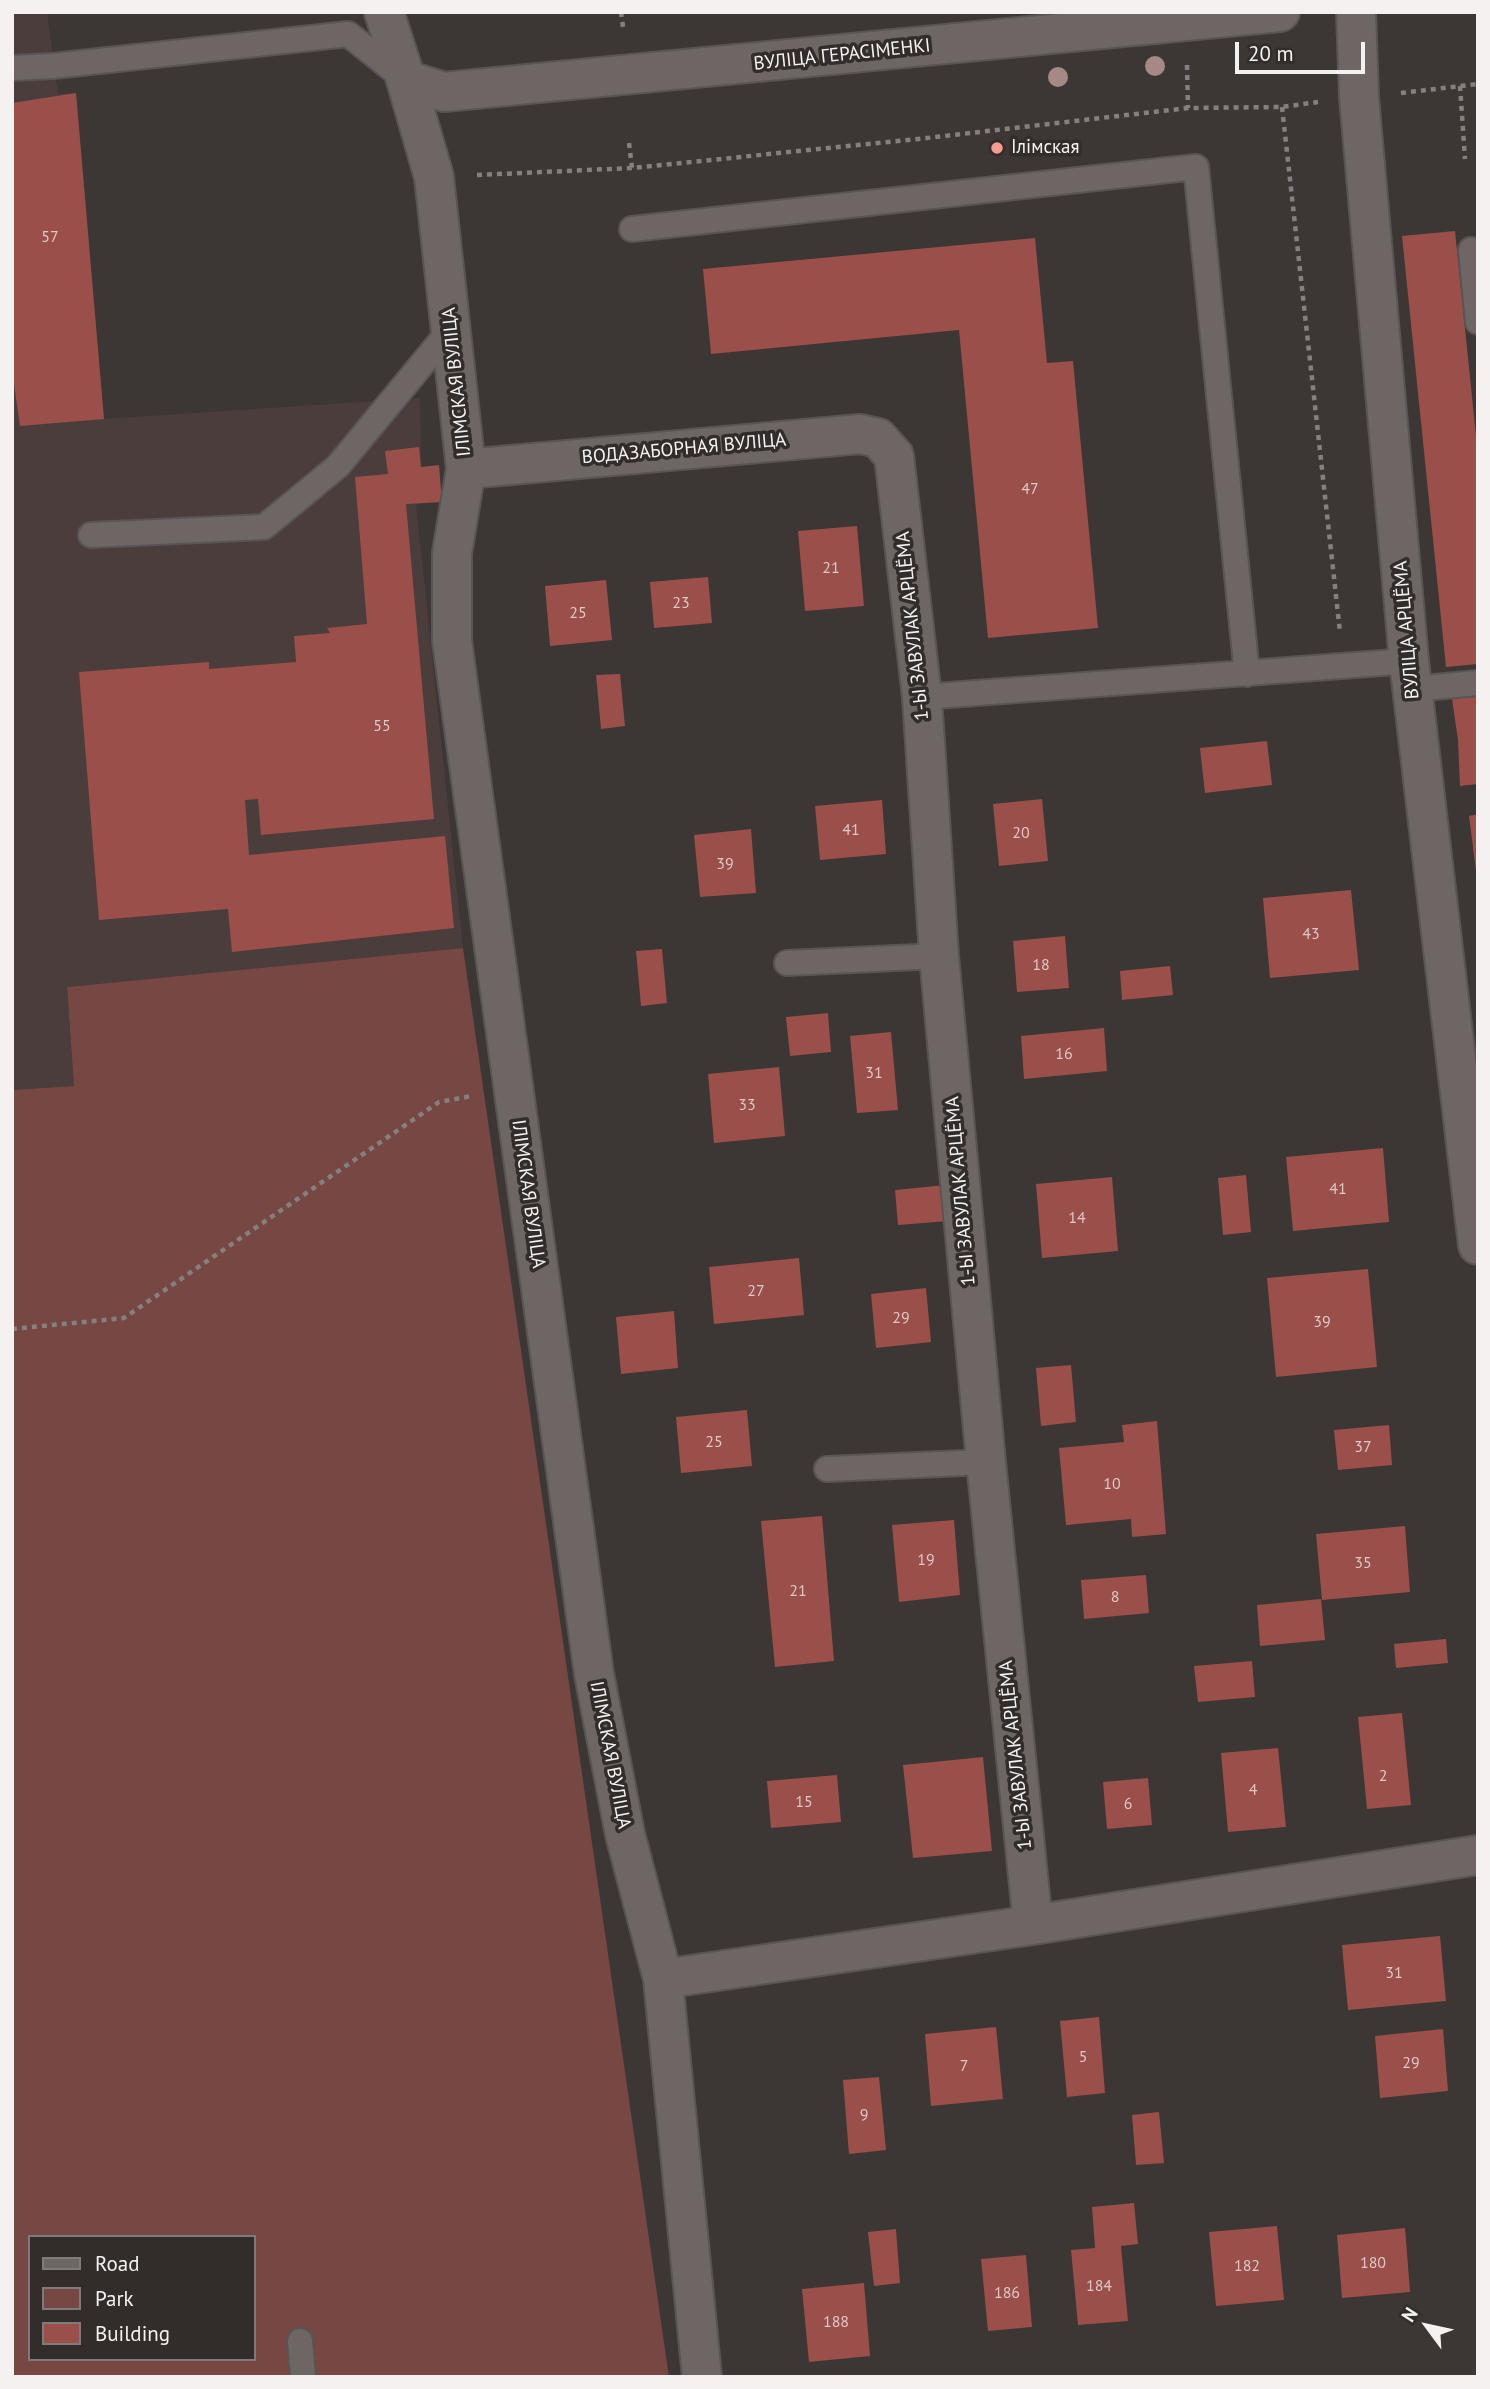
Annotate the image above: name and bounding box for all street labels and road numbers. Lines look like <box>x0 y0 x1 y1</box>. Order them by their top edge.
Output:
street label: ВУЛІЦА ГЕРАСІМЕНКІ <box>752 34 932 76</box>
street label: ІЛІМСКАЯ ВУЛІЦА <box>438 306 476 458</box>
street label: ВОДАЗАБОРНАЯ ВУЛІЦА <box>581 429 787 469</box>
street label: 1-Ы ЗАВУЛАК АРЦЁМА <box>892 530 934 722</box>
street label: ВУЛІЦА АРЦЁМА <box>1390 560 1424 700</box>
street label: 1-Ы ЗАВУЛАК АРЦЁМА <box>941 1095 981 1287</box>
street label: ІЛІМСКАЯ ВУЛІЦА <box>506 1118 550 1270</box>
street label: 1-Ы ЗАВУЛАК АРЦЁМА <box>995 1659 1037 1851</box>
street label: ІЛІМСКАЯ ВУЛІЦА <box>585 1679 635 1831</box>

